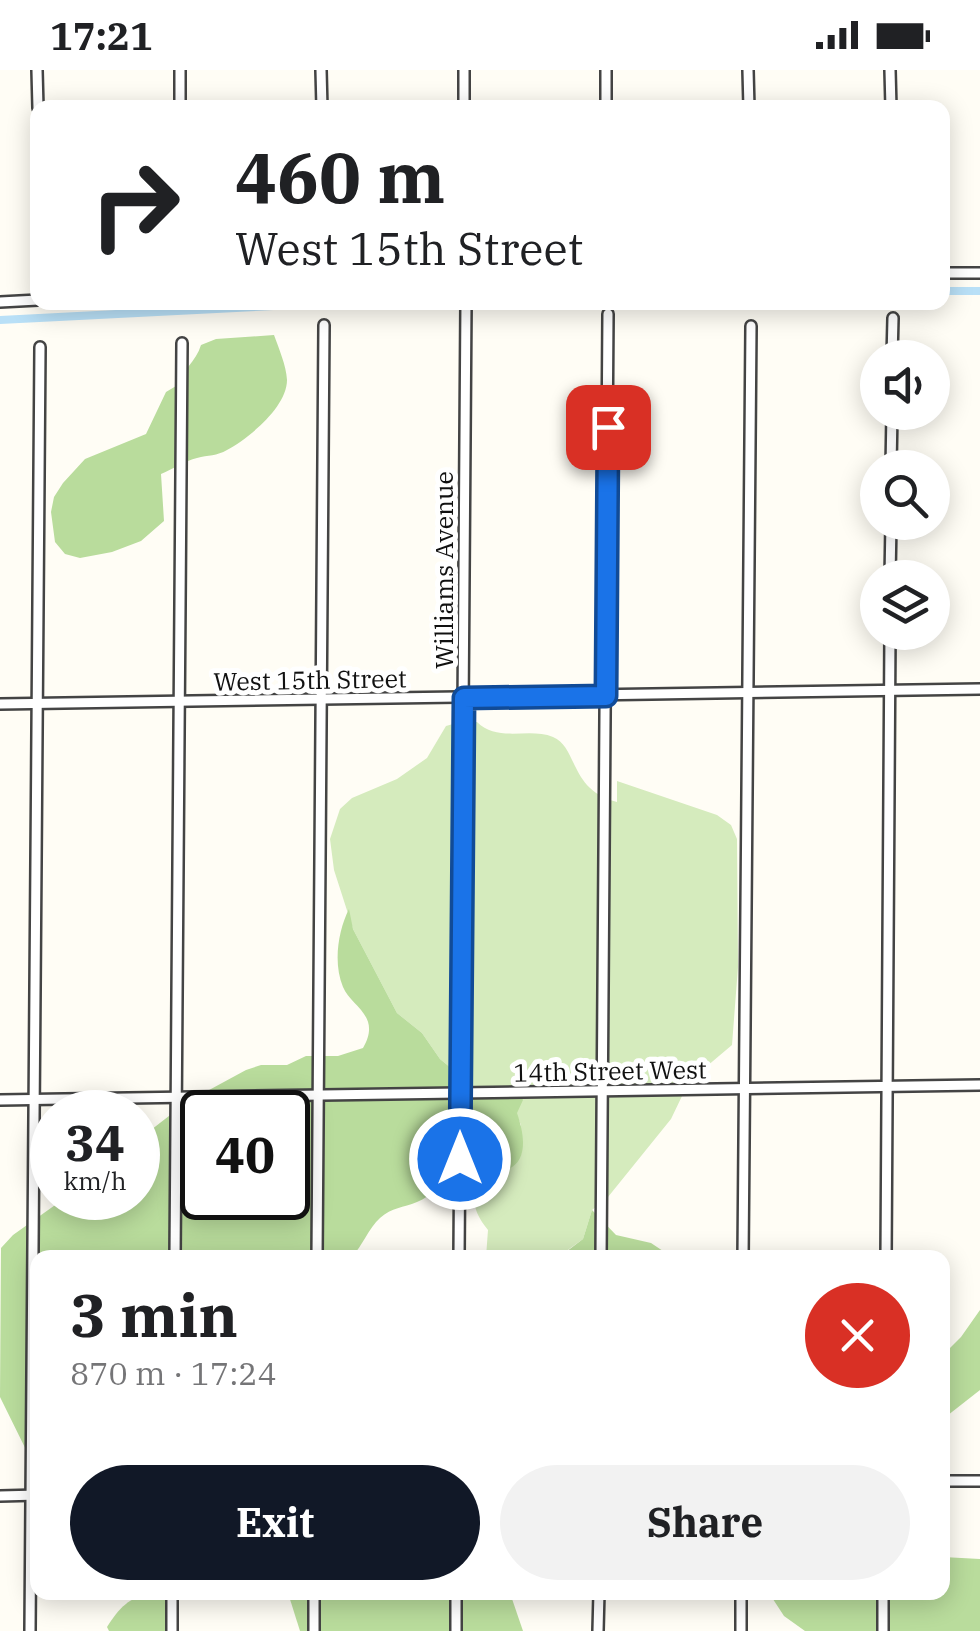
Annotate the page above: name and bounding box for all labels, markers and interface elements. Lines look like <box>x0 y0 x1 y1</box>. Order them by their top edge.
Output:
text: 17:21 <box>50 11 153 60</box>
text: 460 m <box>235 131 445 222</box>
icon: right <box>70 140 200 270</box>
text: West 15th Street <box>235 219 583 277</box>
map controls <box>860 340 950 650</box>
button: sound <box>860 340 950 430</box>
pin <box>566 385 651 470</box>
icon: arrive <box>581 400 636 455</box>
button: search <box>860 450 950 540</box>
street label: Williams Avenue <box>427 471 460 669</box>
button: layers <box>860 560 950 650</box>
street label: West 15th Street <box>213 661 407 698</box>
street label: 14th Street West <box>513 1052 707 1089</box>
speed limit sign: 40 <box>180 1090 310 1220</box>
position arrow <box>408 1107 512 1211</box>
text: 34 <box>65 1110 125 1175</box>
text: km/h <box>63 1164 127 1197</box>
text: 3 min <box>70 1275 238 1354</box>
button: close <box>805 1283 910 1388</box>
text: 870 m · 17:24 <box>70 1352 277 1394</box>
button: Exit <box>70 1465 480 1580</box>
button: Share <box>500 1465 910 1580</box>

